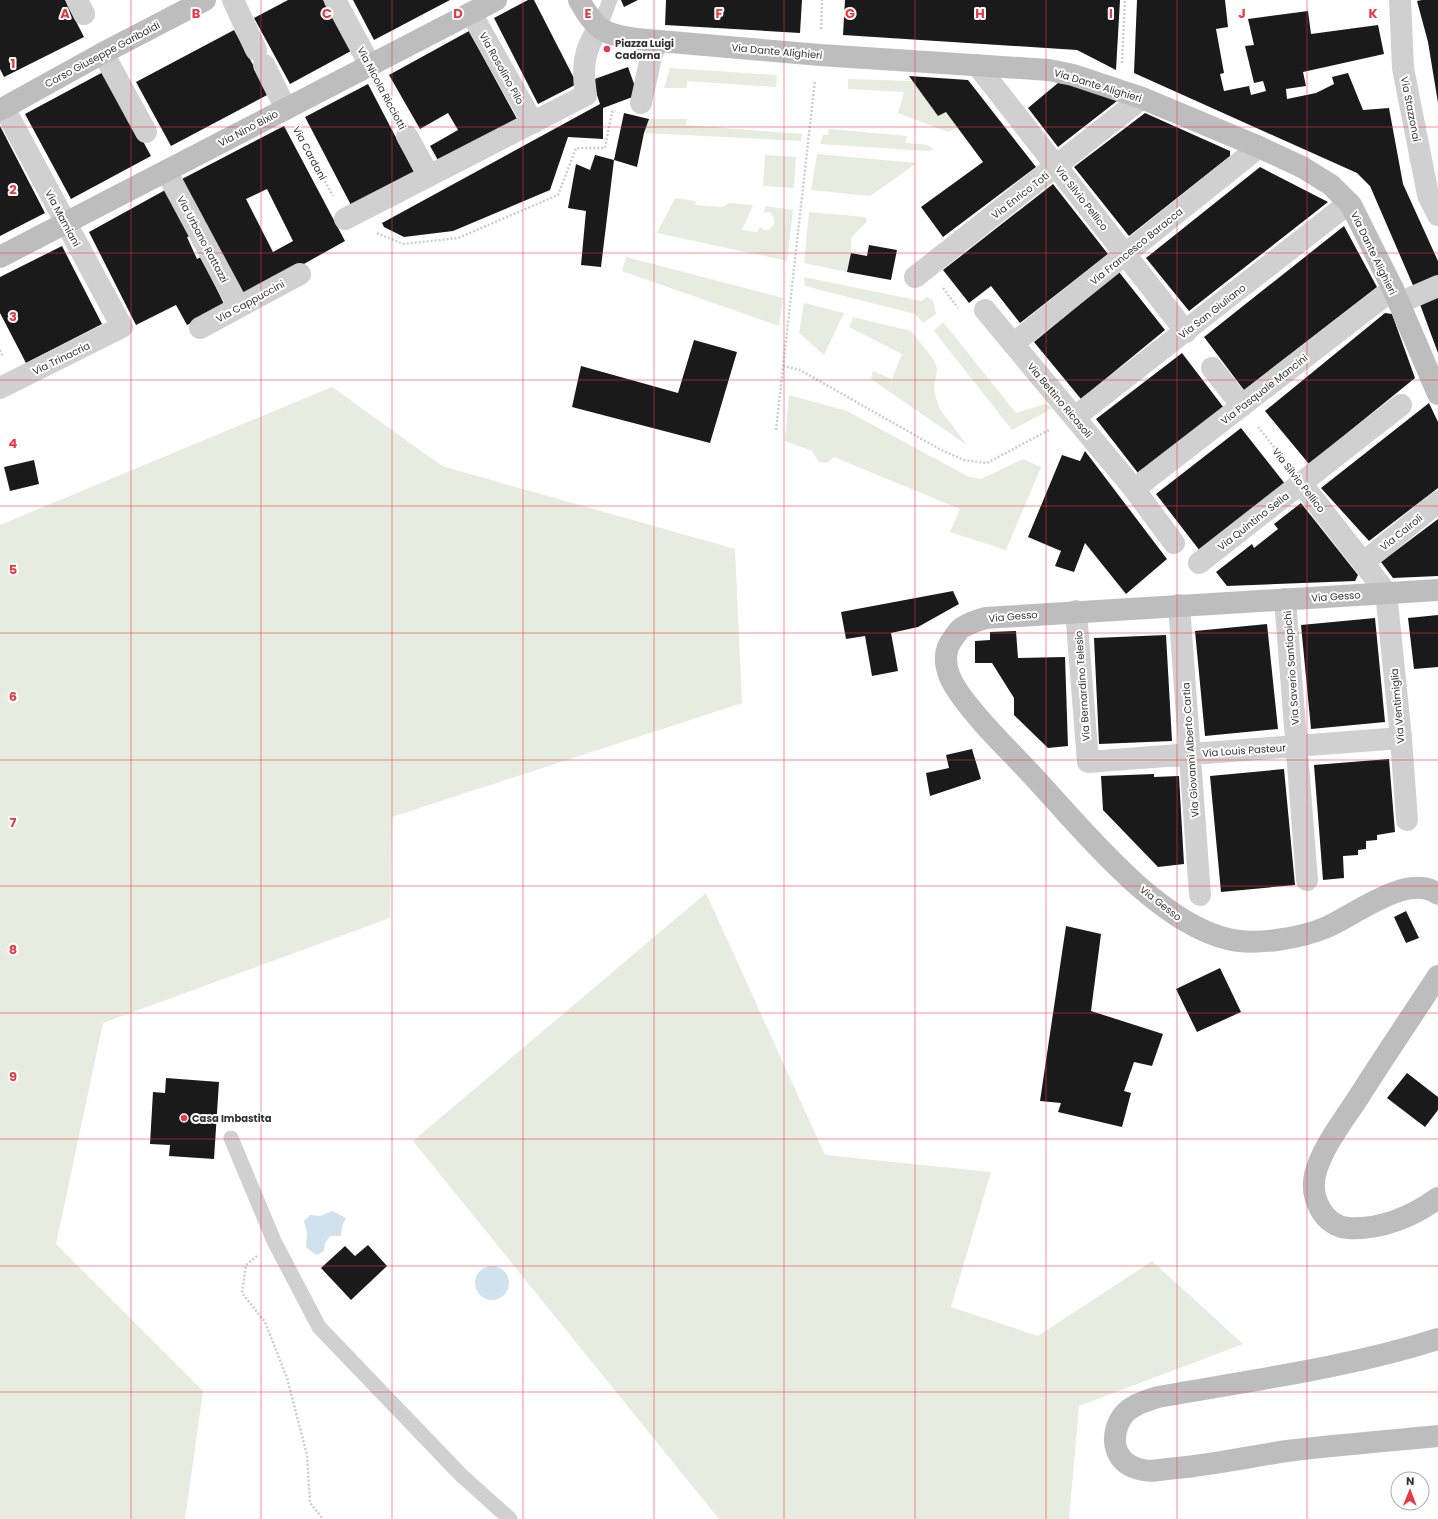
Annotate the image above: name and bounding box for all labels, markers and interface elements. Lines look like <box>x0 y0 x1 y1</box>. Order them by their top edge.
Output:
text: A <box>60 4 70 23</box>
text: B <box>192 4 201 23</box>
text: C <box>322 4 332 23</box>
text: D <box>453 4 463 23</box>
text: E <box>584 4 592 23</box>
text: F <box>715 4 723 23</box>
text: G <box>845 4 855 23</box>
text: H <box>975 4 985 23</box>
text: I <box>1109 4 1113 23</box>
text: J <box>1238 4 1246 23</box>
text: K <box>1368 4 1378 23</box>
street label: Corso Giuseppe Garibaldi <box>42 18 162 91</box>
street label: Via Rosolino Pilo <box>476 30 528 107</box>
place label: Piazza Luigi Cadorna <box>615 36 674 63</box>
street label: Via Dante Alighieri <box>731 40 823 63</box>
street label: Via Nicola Ricciotti <box>353 44 410 132</box>
marker: Piazza Luigi Cadorna <box>602 44 612 54</box>
text: 1 <box>11 54 15 73</box>
street label: Via Dante Alighieri <box>1052 65 1144 106</box>
street label: Via Stazzonai <box>1397 75 1424 143</box>
street label: Via Nino Bixio <box>216 106 281 151</box>
street label: Via Cardani <box>289 124 330 183</box>
street label: Via Silvio Pellico <box>1052 163 1112 234</box>
street label: Via Enrico Toti <box>988 168 1052 223</box>
text: 2 <box>9 180 17 199</box>
street label: Via Mamiani <box>41 187 84 249</box>
street label: Via Urbano Rattazzi <box>173 193 232 285</box>
street label: Via Francesco Baracca <box>1087 204 1186 289</box>
street label: Via Dante Alighieri <box>1347 209 1400 297</box>
street label: Via Cappuccini <box>213 276 287 327</box>
street label: Via San Giuliano <box>1176 280 1249 342</box>
text: 3 <box>9 307 17 326</box>
street label: Via Trinacria <box>30 338 93 379</box>
street label: Via Pasquale Mancini <box>1218 351 1311 428</box>
street label: Via Bettino Ricasoli <box>1024 359 1096 441</box>
text: 4 <box>9 434 18 453</box>
street label: Via Silvio Pellico <box>1269 445 1329 516</box>
street label: Via Quintino Sella <box>1214 489 1292 554</box>
street label: Via Cairoli <box>1377 511 1426 554</box>
text: 5 <box>9 560 17 579</box>
street label: Via Gesso <box>1311 587 1361 606</box>
street label: Via Gesso <box>988 607 1038 626</box>
street label: Via Saverio Santiapichi <box>1280 610 1303 726</box>
street label: Via Bernardino Telesio <box>1071 630 1094 742</box>
street label: Via Ventimiglia <box>1387 668 1408 744</box>
street label: Via Giovanni Alberto Cartia <box>1178 682 1203 818</box>
text: 6 <box>9 687 17 706</box>
street label: Via Louis Pasteur <box>1202 740 1287 761</box>
text: 7 <box>10 813 17 832</box>
street label: Via Gesso <box>1137 882 1185 925</box>
text: 8 <box>9 940 17 959</box>
text: 9 <box>9 1067 17 1086</box>
place label: Casa Imbastita <box>192 1111 272 1126</box>
marker: Casa Imbastita <box>179 1113 189 1123</box>
north arrow <box>1390 1471 1430 1511</box>
text: N <box>1406 1473 1414 1489</box>

